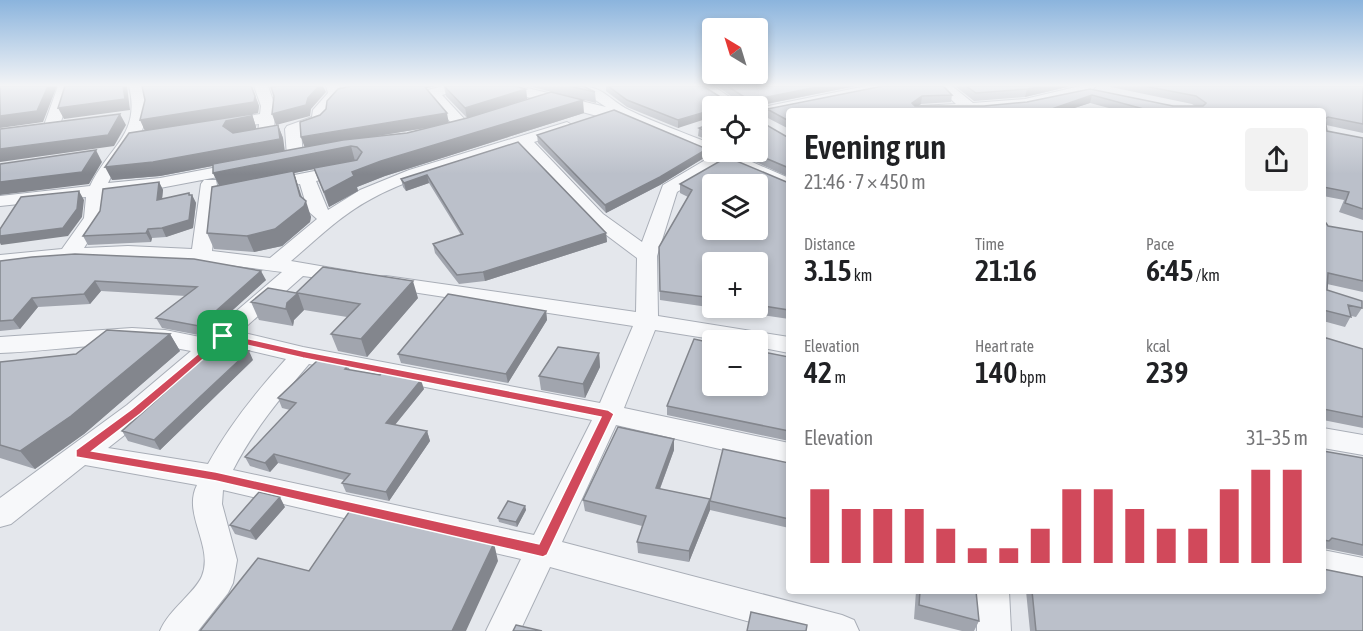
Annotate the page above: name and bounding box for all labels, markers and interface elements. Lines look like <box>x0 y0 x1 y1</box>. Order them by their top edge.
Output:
north arrow <box>702 18 768 84</box>
map controls <box>702 18 768 396</box>
button: locate <box>702 96 768 162</box>
text: Evening run <box>804 128 946 166</box>
button: share <box>1245 128 1308 191</box>
text: 21:46 · 7 × 450 m <box>804 170 926 193</box>
button: layers <box>702 174 768 240</box>
text: Distance <box>804 235 855 253</box>
text: Time <box>975 235 1004 253</box>
text: Pace <box>1146 235 1174 253</box>
button: + <box>702 252 768 318</box>
text: 3.15 <box>804 253 852 287</box>
text: 21:16 <box>975 253 1037 287</box>
text: 6:45 <box>1146 253 1194 287</box>
text: km <box>852 266 872 284</box>
text: /km <box>1194 266 1220 284</box>
pin <box>197 310 248 361</box>
icon: arrive <box>206 319 239 352</box>
button: − <box>702 330 768 396</box>
text: Elevation <box>804 337 859 355</box>
text: Heart rate <box>975 337 1034 355</box>
text: kcal <box>1146 337 1170 355</box>
text: 42 <box>804 355 832 389</box>
text: 140 <box>975 355 1017 389</box>
text: 239 <box>1146 355 1188 389</box>
text: m <box>832 368 846 386</box>
text: bpm <box>1017 368 1046 386</box>
text: Elevation <box>804 426 873 449</box>
text: 31–35 m <box>1246 426 1308 449</box>

